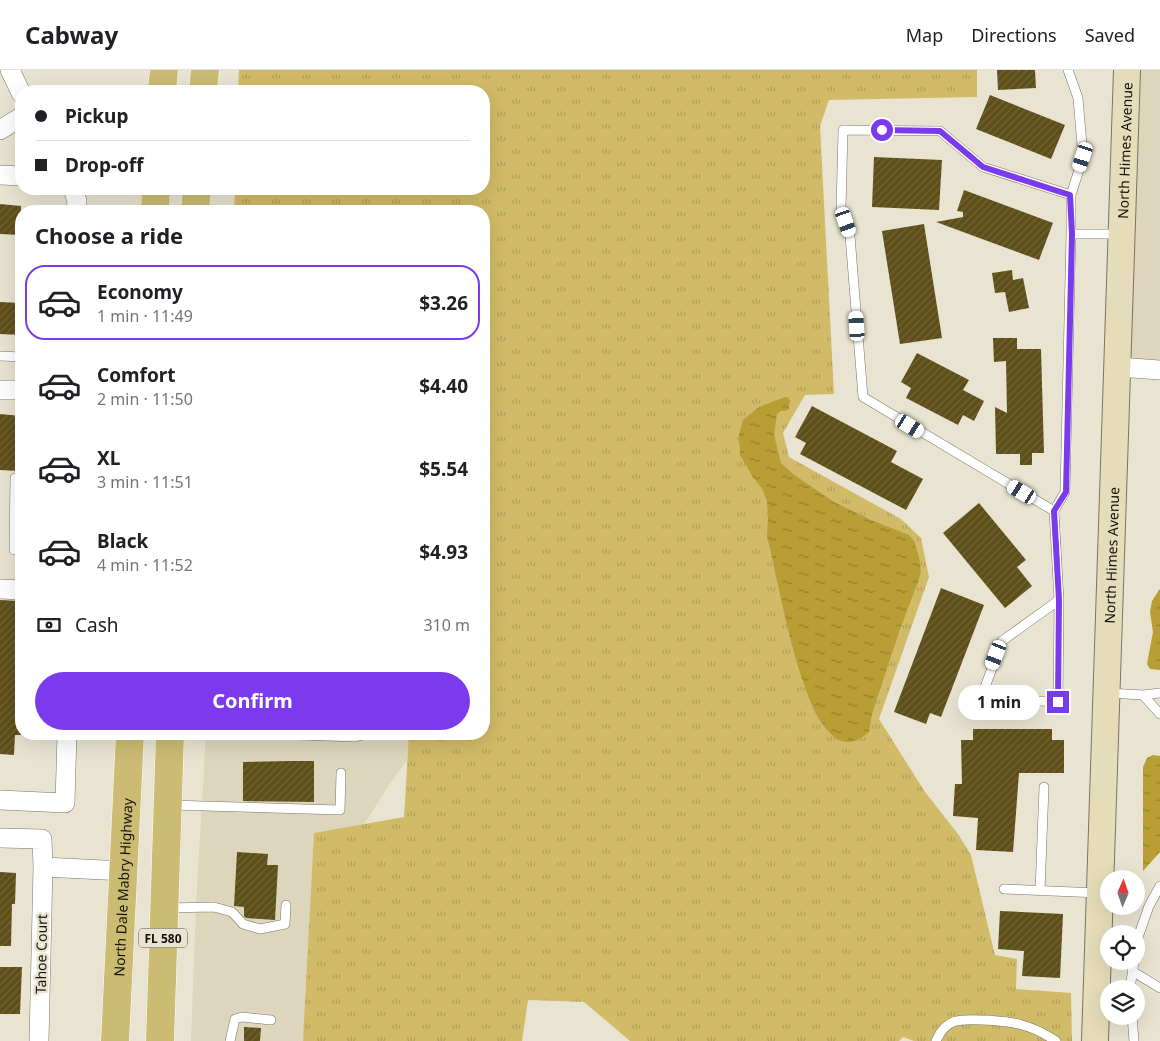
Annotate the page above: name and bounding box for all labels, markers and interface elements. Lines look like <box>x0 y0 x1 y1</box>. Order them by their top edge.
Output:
text: Cabway <box>25 18 118 51</box>
text: Map <box>906 23 943 47</box>
text: Directions <box>971 23 1057 47</box>
text: Saved <box>1085 23 1135 47</box>
street label: North Himes Avenue <box>1113 82 1136 219</box>
text: Pickup <box>65 103 128 129</box>
route start <box>871 119 893 141</box>
car <box>1071 140 1094 174</box>
text: Drop-off <box>65 152 144 178</box>
car <box>834 205 857 239</box>
text: Choose a ride <box>35 220 183 250</box>
text: Economy <box>97 279 183 305</box>
icon: car <box>37 280 82 325</box>
text: $3.26 <box>419 290 468 316</box>
text: 1 min · 11:49 <box>97 305 193 327</box>
car <box>848 311 865 341</box>
text: Comfort <box>97 362 176 388</box>
icon: car <box>37 363 82 408</box>
text: $4.40 <box>419 373 468 399</box>
text: 2 min · 11:50 <box>97 388 193 410</box>
car <box>893 412 926 440</box>
text: XL <box>97 445 120 471</box>
icon: car <box>37 446 82 491</box>
text: $5.54 <box>419 456 468 482</box>
text: 3 min · 11:51 <box>97 471 193 493</box>
car <box>1005 478 1038 506</box>
street label: North Himes Avenue <box>1099 486 1123 624</box>
text: Black <box>97 528 148 554</box>
icon: car <box>37 529 82 574</box>
text: $4.93 <box>419 539 468 565</box>
text: 4 min · 11:52 <box>97 554 193 576</box>
icon: cash <box>35 611 63 639</box>
text: Cash <box>75 612 119 638</box>
text: 310 m <box>423 614 470 636</box>
car <box>983 638 1008 672</box>
button: Confirm <box>35 672 470 730</box>
callout: 1 min <box>958 684 1040 720</box>
text: 1 min <box>977 691 1021 713</box>
route end <box>1047 691 1069 713</box>
street label: North Dale Mabry Highway <box>109 797 136 977</box>
north arrow <box>1100 870 1145 915</box>
map controls <box>1100 870 1145 1025</box>
street label: Tahoe Court <box>31 914 51 994</box>
button: locate <box>1100 925 1145 970</box>
road number: FL 580 <box>139 928 187 948</box>
button: layers <box>1100 980 1145 1025</box>

